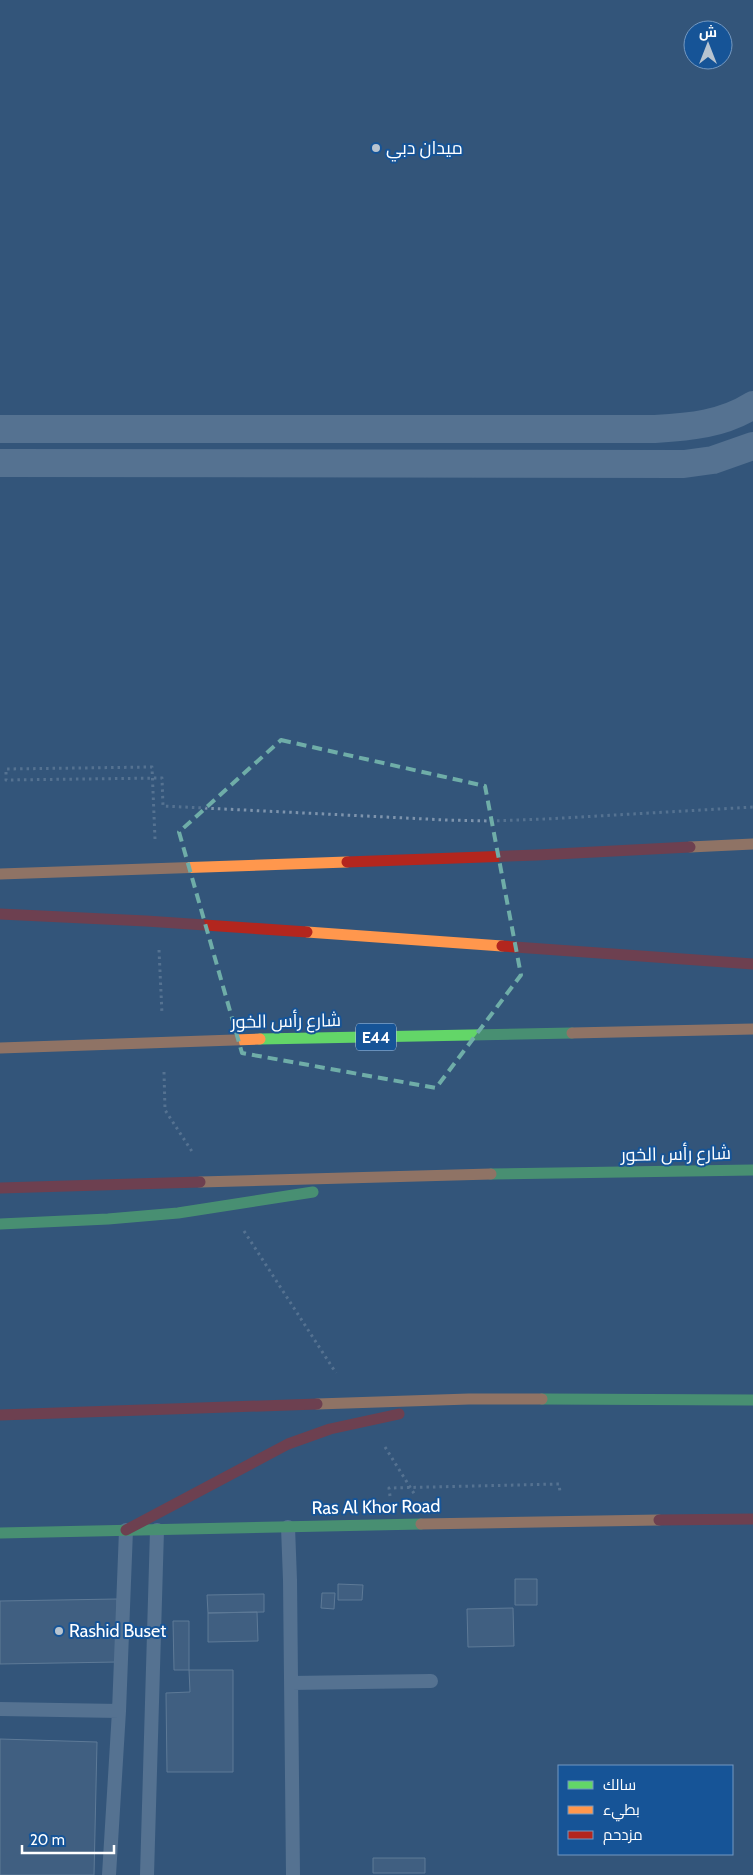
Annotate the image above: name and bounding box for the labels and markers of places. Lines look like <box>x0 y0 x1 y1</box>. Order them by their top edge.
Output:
place label: ميدان دبي <box>386 137 463 162</box>
marker: ميدان دبي <box>370 142 382 154</box>
place label: Rashid Buset <box>69 1620 166 1642</box>
marker: Rashid Buset <box>53 1625 65 1637</box>

